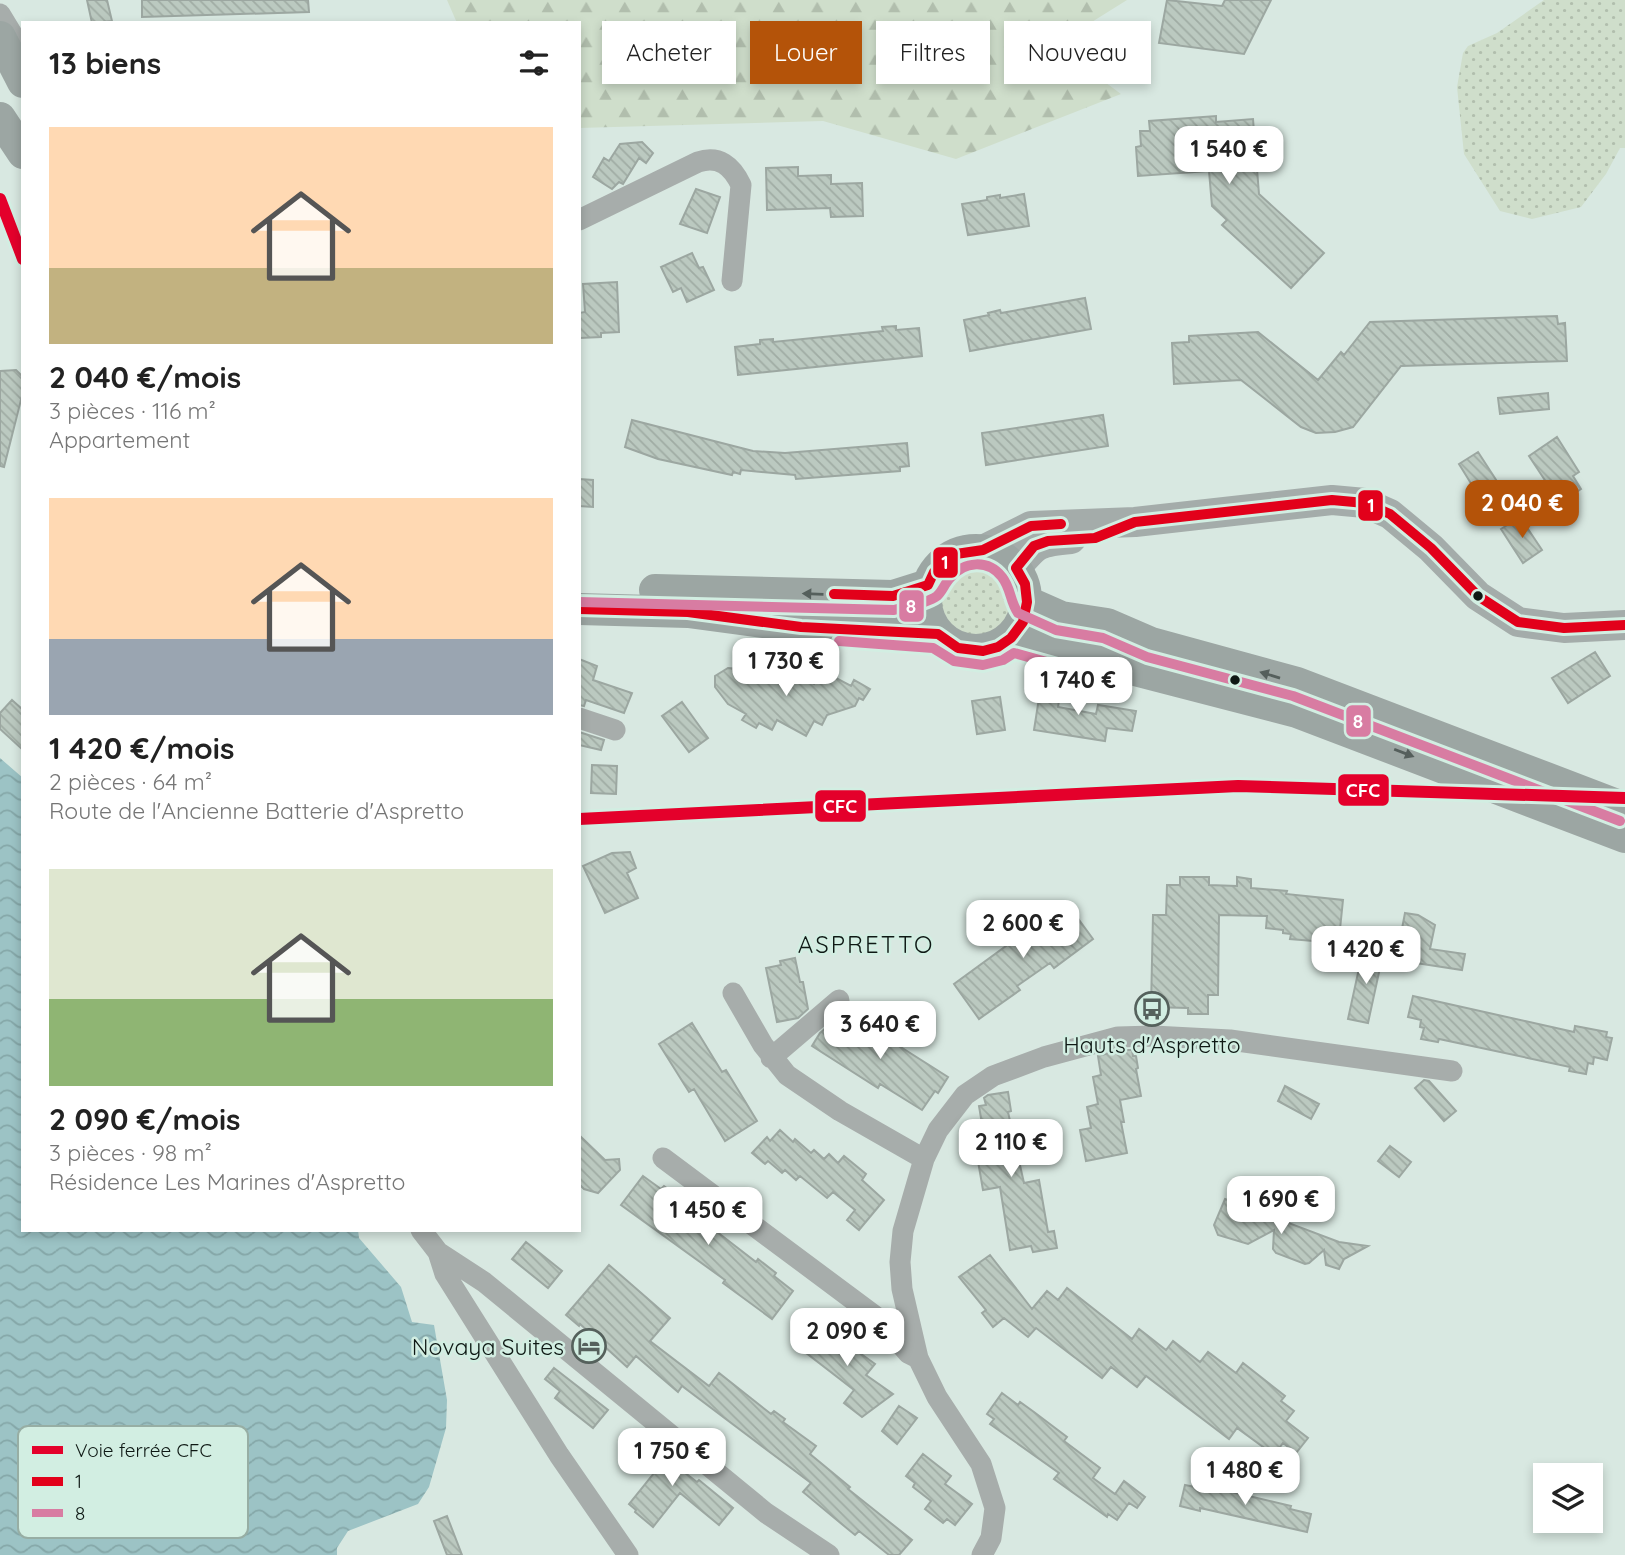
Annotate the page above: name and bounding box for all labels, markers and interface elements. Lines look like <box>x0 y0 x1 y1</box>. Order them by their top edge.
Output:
chip: Acheter <box>602 21 736 84</box>
chip: Louer <box>750 21 862 84</box>
chip: Filtres <box>876 21 990 84</box>
chip: Nouveau <box>1004 21 1151 84</box>
text: 13 biens <box>49 44 161 82</box>
icon: filters <box>515 44 553 82</box>
pin: 1 540 € <box>1164 127 1294 186</box>
text: 1 540 € <box>1190 134 1268 163</box>
icon: home <box>238 173 364 299</box>
text: 2 040 €/mois <box>49 358 241 396</box>
text: 3 pièces · 116 m² <box>49 396 216 425</box>
text: Appartement <box>49 425 190 454</box>
pin: 2 040 € <box>1457 480 1587 540</box>
text: 2 040 € <box>1481 488 1563 517</box>
line badge: 1 <box>1357 489 1384 522</box>
text: 1 <box>1367 493 1375 517</box>
icon: home <box>238 544 364 670</box>
line badge: 1 <box>932 546 959 579</box>
text: 1 <box>941 550 949 574</box>
one-way arrow <box>801 588 823 599</box>
line badge: 8 <box>898 589 925 623</box>
unlabelled marker <box>1471 589 1485 603</box>
text: 8 <box>906 594 916 618</box>
pin: 1 730 € <box>721 638 851 698</box>
text: 1 730 € <box>748 646 824 675</box>
pin: 1 740 € <box>1013 658 1143 717</box>
text: 1 740 € <box>1040 665 1116 694</box>
one-way arrow <box>1260 670 1281 680</box>
unlabelled marker <box>1228 673 1242 687</box>
line badge: 8 <box>1345 704 1372 738</box>
text: 8 <box>1353 709 1363 733</box>
text: 1 420 €/mois <box>49 729 234 767</box>
one-way arrow <box>1394 747 1415 758</box>
text: 2 pièces · 64 m² <box>49 767 212 796</box>
line badge: CFC <box>1337 773 1390 807</box>
text: CFC <box>1346 778 1380 802</box>
line badge: CFC <box>814 789 867 823</box>
text: CFC <box>823 794 857 818</box>
text: Route de l'Ancienne Batterie d'Aspretto <box>49 796 464 825</box>
pin: 2 600 € <box>958 900 1088 960</box>
text: 2 600 € <box>982 908 1064 937</box>
icon: home <box>238 915 364 1041</box>
pin: 1 420 € <box>1301 926 1431 986</box>
district label: ASPRETTO <box>798 929 934 959</box>
text: 1 420 € <box>1328 934 1404 963</box>
bus stop icon: Hauts d'Aspretto <box>1133 990 1171 1028</box>
pin: 3 640 € <box>815 1002 945 1061</box>
text: 3 640 € <box>840 1009 920 1038</box>
place label: Hauts d'Aspretto <box>1063 1030 1241 1059</box>
text: 2 090 €/mois <box>49 1100 241 1138</box>
pin: 2 110 € <box>946 1120 1076 1179</box>
text: 2 110 € <box>975 1127 1047 1156</box>
text: 3 pièces · 98 m² <box>49 1138 212 1167</box>
text: Résidence Les Marines d'Aspretto <box>49 1167 406 1196</box>
pin: 1 690 € <box>1216 1176 1346 1236</box>
text: 1 690 € <box>1243 1184 1319 1213</box>
pin: 1 450 € <box>643 1188 773 1247</box>
text: 1 450 € <box>669 1195 747 1224</box>
pin: 2 090 € <box>782 1308 912 1368</box>
text: 2 090 € <box>806 1316 888 1345</box>
hotel icon: Novaya Suites <box>570 1327 608 1365</box>
place label: Novaya Suites <box>412 1332 564 1361</box>
legend <box>18 1426 248 1538</box>
pin: 1 750 € <box>607 1428 737 1488</box>
text: 1 750 € <box>634 1436 710 1465</box>
text: Voie ferrée CFC <box>75 1438 212 1462</box>
pin: 1 480 € <box>1180 1448 1310 1507</box>
text: 1 480 € <box>1207 1455 1283 1484</box>
map controls <box>1533 1463 1603 1533</box>
button: layers <box>1533 1463 1603 1533</box>
text: 1 <box>75 1469 82 1493</box>
text: 8 <box>75 1501 85 1525</box>

